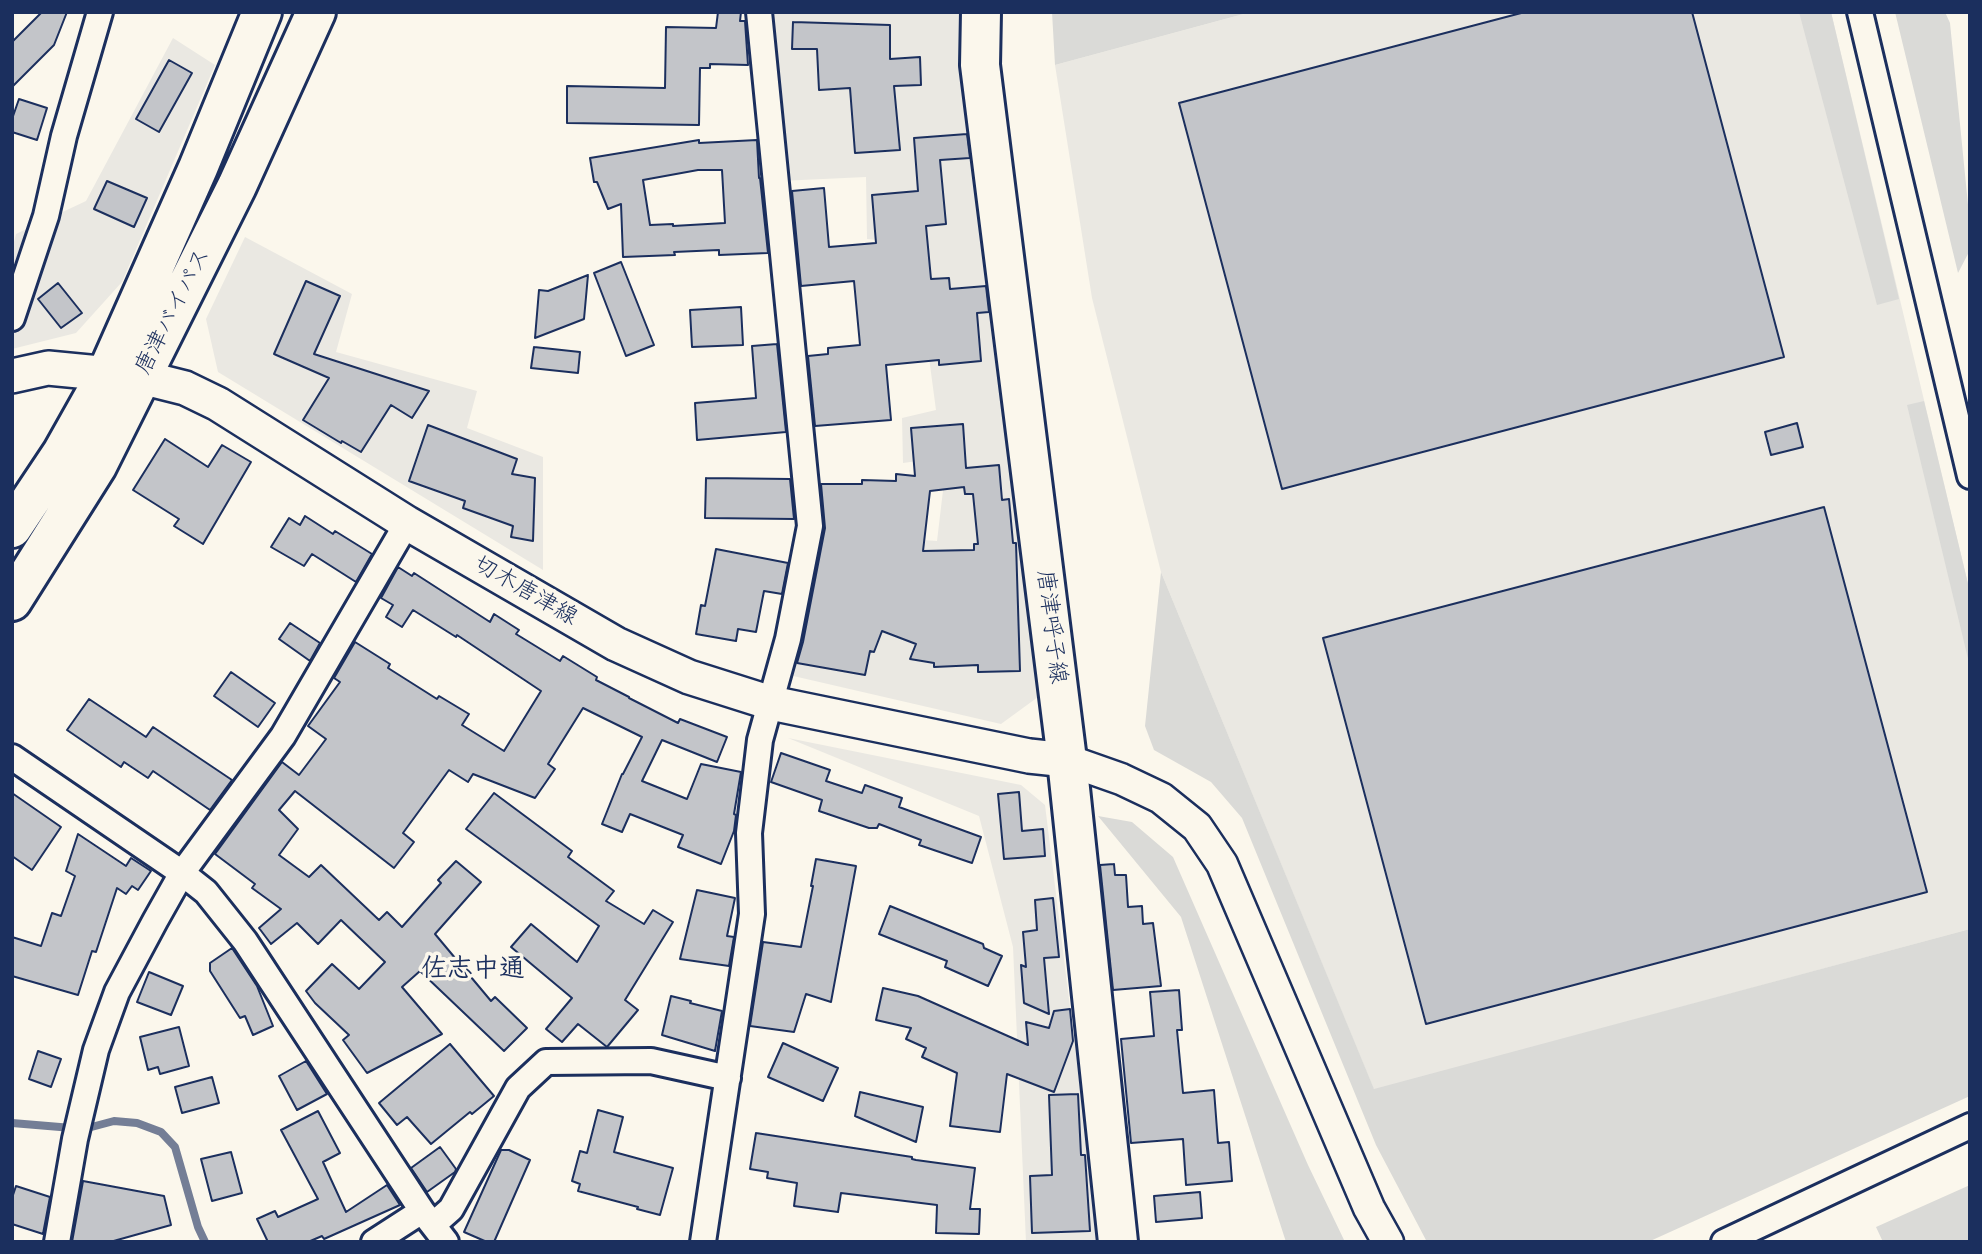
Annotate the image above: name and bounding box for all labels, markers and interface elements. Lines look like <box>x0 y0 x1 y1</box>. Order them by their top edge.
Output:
street label: 唐津バイパス <box>130 244 218 380</box>
street label: 切木唐津線 <box>468 551 582 633</box>
street label: 唐津呼子線 <box>1029 568 1071 686</box>
district label: 佐志中通 <box>421 955 525 987</box>

